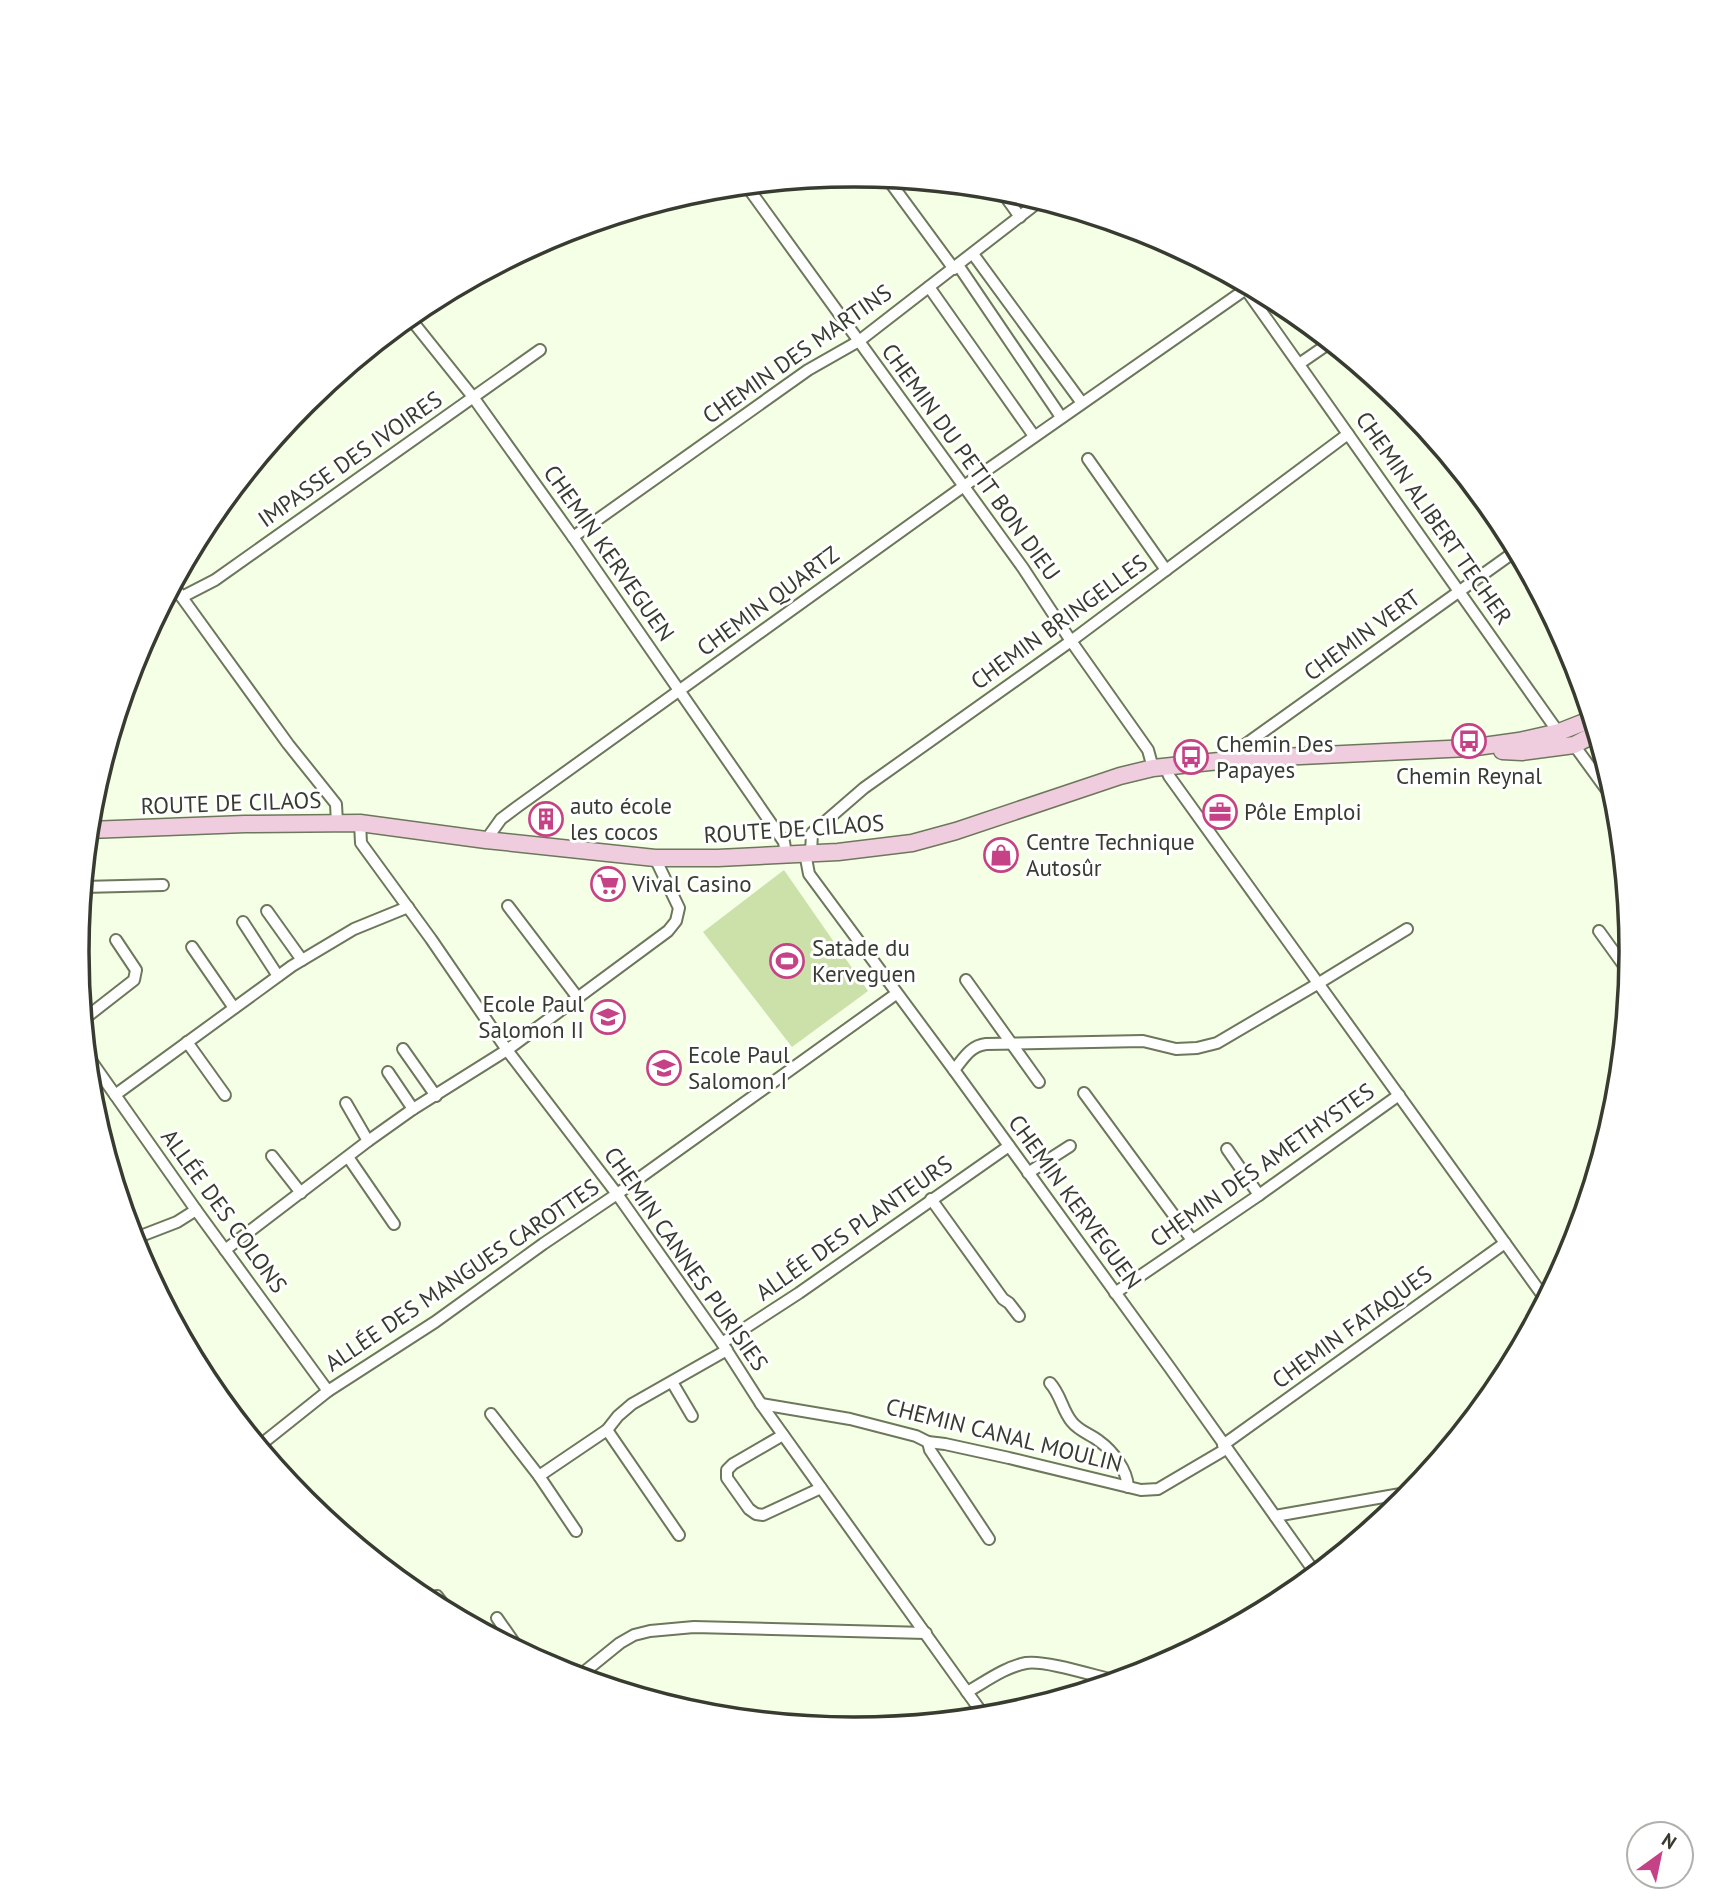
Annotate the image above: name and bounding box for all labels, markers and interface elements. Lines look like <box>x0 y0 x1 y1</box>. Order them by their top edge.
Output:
street label: CHEMIN DES MARTINS <box>697 277 897 430</box>
street label: CHEMIN DU PETIT BON DIEU <box>876 337 1067 586</box>
street label: IMPASSE DES IVOIRES <box>252 384 447 533</box>
street label: CHEMIN ALIBERT TECHER <box>1350 405 1519 630</box>
street label: CHEMIN KERVEGUEN <box>538 459 681 646</box>
street label: CHEMIN QUARTZ <box>691 539 844 662</box>
street label: CHEMIN BRINGELLES <box>965 548 1153 695</box>
street label: CHEMIN VERT <box>1298 582 1426 687</box>
bus stop icon: Chemin Reynal <box>1450 722 1488 760</box>
place label: Chemin Des Papayes <box>1216 729 1333 784</box>
bus stop icon: Chemin Des Papayes <box>1172 738 1210 776</box>
place label: Chemin Reynal <box>1396 761 1542 790</box>
street label: ROUTE DE CILAOS <box>140 785 322 820</box>
place label: auto école les cocos <box>570 791 672 846</box>
office icon: Pôle Emploi <box>1201 793 1239 831</box>
place label: Pôle Emploi <box>1244 797 1362 826</box>
building icon: auto école les cocos <box>527 800 565 838</box>
street label: ROUTE DE CILAOS <box>703 808 885 849</box>
place label: Centre Technique Autosûr <box>1026 827 1195 882</box>
shop icon: Centre Technique Autosûr <box>982 836 1020 874</box>
supermarket icon: Vival Casino <box>589 865 627 903</box>
place label: Vival Casino <box>631 869 752 898</box>
place label: Satade du Kerveguen <box>812 933 916 988</box>
sports icon: Satade du Kerveguen <box>768 942 806 980</box>
place label: Ecole Paul Salomon II <box>478 989 584 1044</box>
school or university icon: Ecole Paul Salomon II <box>589 998 627 1036</box>
place label: Ecole Paul Salomon I <box>688 1040 790 1095</box>
school or university icon: Ecole Paul Salomon I <box>645 1049 683 1087</box>
street label: CHEMIN DES AMETHYSTES <box>1144 1076 1379 1253</box>
street label: CHEMIN KERVEGUEN <box>1002 1109 1148 1295</box>
street label: ALLÉE DES COLONS <box>155 1123 294 1298</box>
street label: CHEMIN CANNES PURISIES <box>598 1141 775 1376</box>
street label: ALLÉE DES PLANTEURS <box>750 1149 958 1306</box>
street label: ALLÉE DES MANGUES CAROTTES <box>319 1172 604 1377</box>
street label: CHEMIN FATAQUES <box>1266 1259 1437 1394</box>
street label: CHEMIN CANAL MOULIN <box>883 1391 1125 1478</box>
north arrow <box>1625 1820 1695 1890</box>
text: N <box>1657 1827 1681 1854</box>

